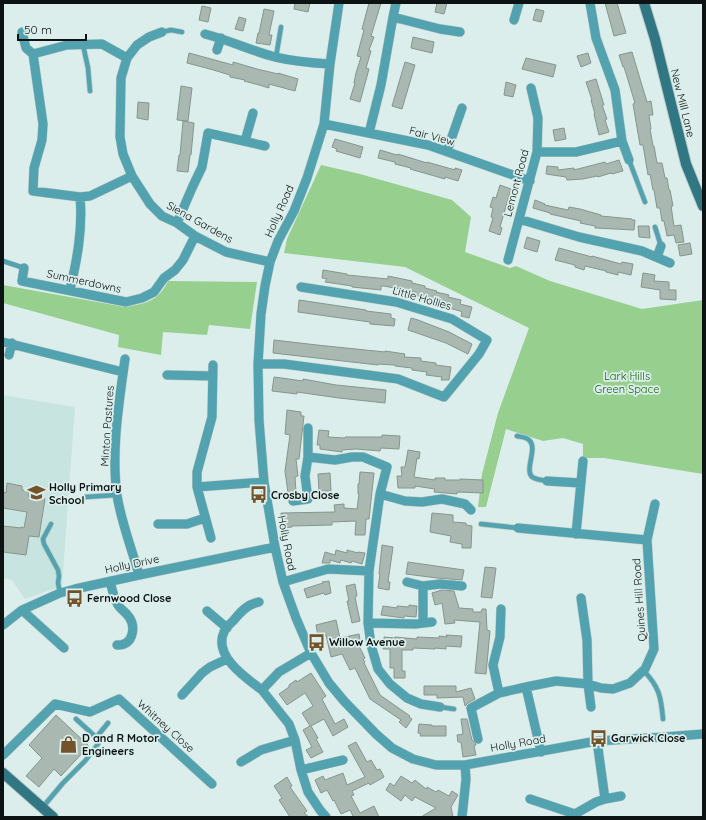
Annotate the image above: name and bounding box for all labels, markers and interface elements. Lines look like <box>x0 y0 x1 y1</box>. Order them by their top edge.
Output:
scale bar <box>18 16 86 42</box>
text: 50 m <box>24 22 52 37</box>
street label: New Mill Lane <box>668 67 698 139</box>
street label: Fair View <box>408 123 456 149</box>
street label: Lemont Road <box>500 148 532 218</box>
street label: Holly Road <box>261 183 297 239</box>
street label: Siena Gardens <box>164 198 236 246</box>
street label: Summerdowns <box>45 266 123 296</box>
street label: Little Hollies <box>391 283 453 313</box>
park label: Lark Hills Green Space <box>595 369 659 396</box>
street label: Minton Pastures <box>97 385 117 467</box>
place label: Holly Primary School <box>49 480 121 507</box>
school or university icon: Holly Primary School <box>26 483 46 503</box>
bus stop icon: Crosby Close <box>248 485 268 505</box>
place label: Crosby Close <box>271 488 340 502</box>
street label: Holly Road <box>275 514 299 572</box>
street label: Holly Drive <box>104 551 160 577</box>
street label: Quines Hill Road <box>629 558 649 642</box>
bus stop icon: Fernwood Close <box>64 588 84 608</box>
place label: Fernwood Close <box>87 591 172 605</box>
bus stop icon: Willow Avenue <box>306 632 326 652</box>
place label: Willow Avenue <box>329 635 406 649</box>
street label: Whitney Close <box>134 697 198 755</box>
bus stop icon: Garwick Close <box>588 728 608 748</box>
place label: D and R Motor Engineers <box>82 731 159 758</box>
street label: Holly Road <box>489 731 547 755</box>
place label: Garwick Close <box>611 731 686 745</box>
shop icon: D and R Motor Engineers <box>59 734 79 754</box>

